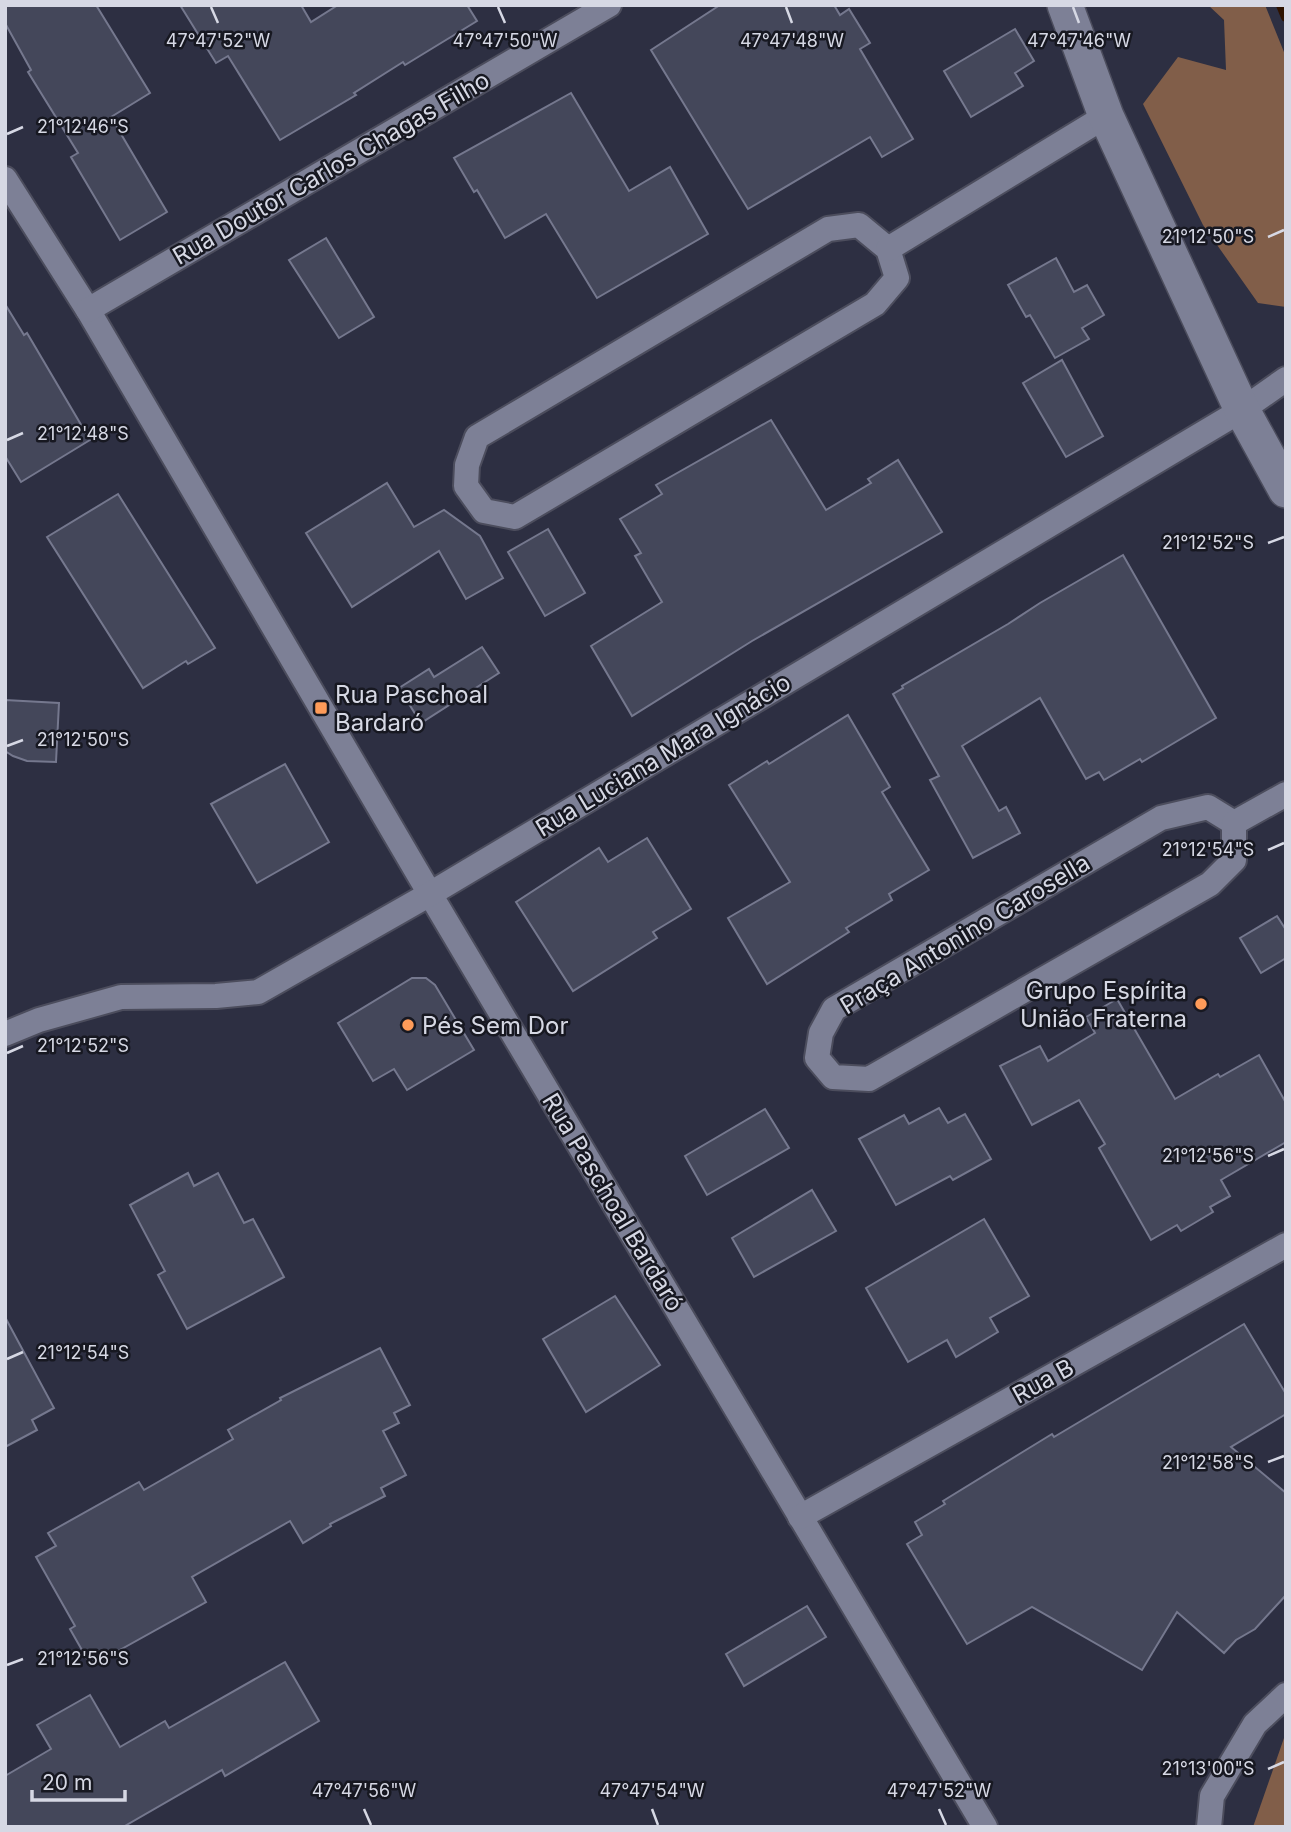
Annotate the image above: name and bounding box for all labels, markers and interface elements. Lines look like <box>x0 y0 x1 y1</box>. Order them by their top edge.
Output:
text: 47°47'52"W <box>166 30 270 51</box>
text: 47°47'50"W <box>453 30 558 51</box>
text: 47°47'48"W <box>740 30 844 51</box>
text: 47°47'46"W <box>1027 30 1131 51</box>
street label: Rua Doutor Carlos Chagas Filho <box>168 65 494 271</box>
text: 21°12'46"S <box>37 116 129 137</box>
text: 21°12'50"S <box>1162 226 1254 247</box>
text: 21°12'48"S <box>37 423 129 444</box>
text: 21°12'52"S <box>1162 532 1254 553</box>
street label: Rua Luciana Mara Ignácio <box>530 667 796 843</box>
place label: Rua Paschoal Bardaró <box>335 680 488 737</box>
marker: Rua Paschoal Bardaró <box>313 700 329 716</box>
text: 21°12'50"S <box>37 729 129 750</box>
text: 21°12'54"S <box>1162 839 1254 860</box>
street label: Praça Antonino Carosella <box>835 848 1095 1020</box>
place label: Grupo Espírita União Fraterna <box>1020 976 1187 1033</box>
marker: Grupo Espírita União Fraterna <box>1193 996 1209 1012</box>
place label: Pés Sem Dor <box>422 1011 569 1040</box>
marker: Pés Sem Dor <box>400 1017 416 1033</box>
text: 21°12'52"S <box>37 1035 129 1056</box>
street label: Rua Paschoal Bardaró <box>536 1088 690 1316</box>
text: 21°12'56"S <box>1162 1145 1254 1166</box>
text: 21°12'54"S <box>37 1342 129 1363</box>
street label: Rua B <box>1007 1352 1079 1410</box>
text: 21°12'58"S <box>1162 1452 1254 1473</box>
text: 21°12'56"S <box>37 1648 129 1669</box>
scale bar <box>32 1758 124 1802</box>
text: 21°13'00"S <box>1162 1758 1254 1779</box>
text: 20 m <box>42 1770 92 1795</box>
text: 47°47'56"W <box>312 1780 417 1801</box>
text: 47°47'54"W <box>599 1780 705 1801</box>
text: 47°47'52"W <box>887 1780 991 1801</box>

